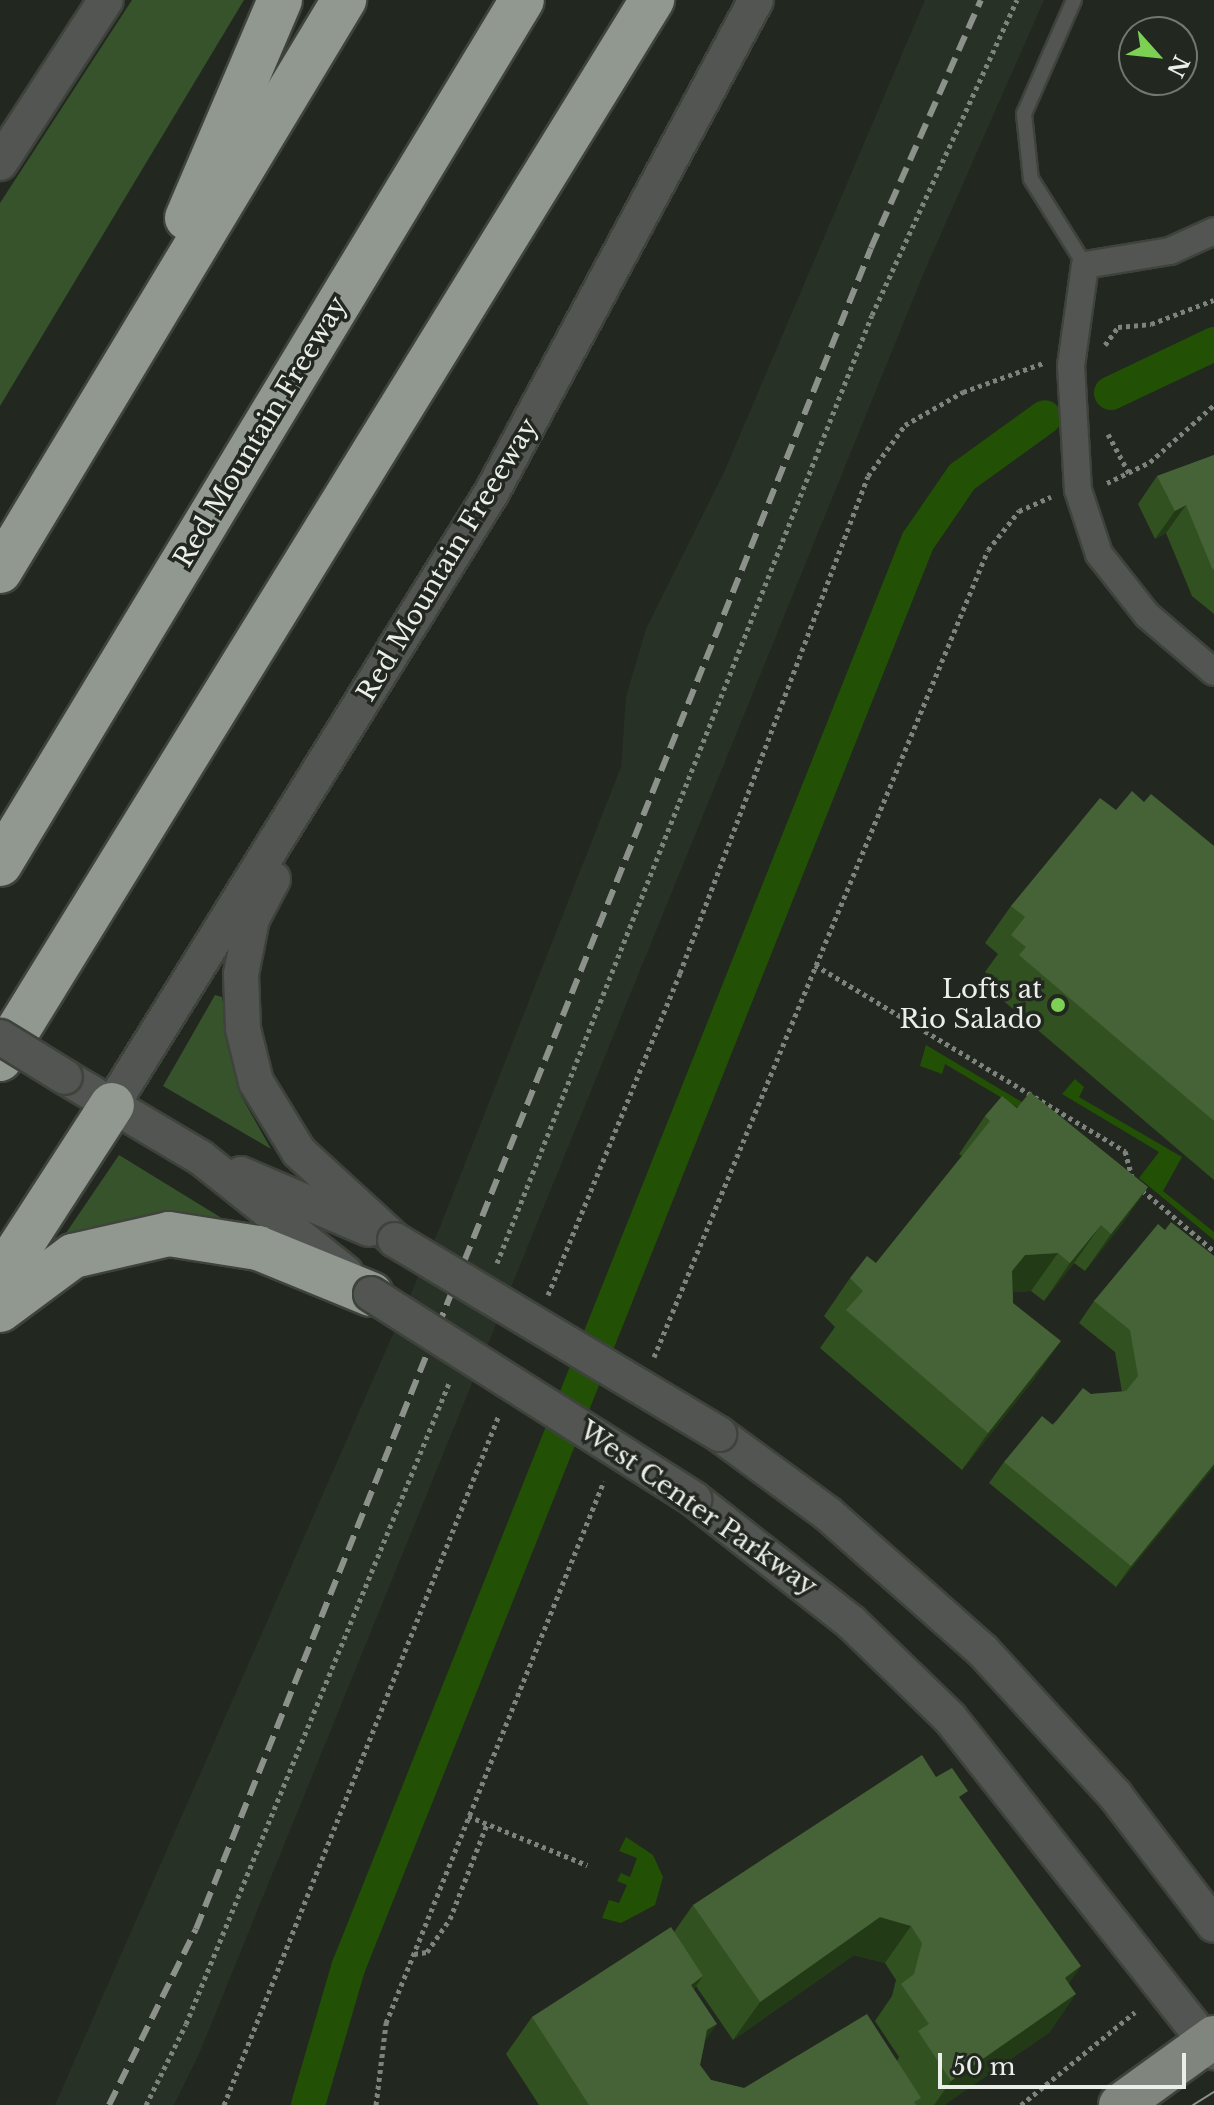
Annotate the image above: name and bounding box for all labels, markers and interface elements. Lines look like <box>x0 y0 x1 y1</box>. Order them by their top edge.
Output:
north arrow <box>1118 16 1198 96</box>
text: N <box>1161 51 1195 82</box>
street label: Red Mountain Freeway <box>168 291 354 573</box>
street label: Red Mountain Freeeway <box>351 413 545 707</box>
place label: Lofts at Rio Salado <box>900 974 1042 1036</box>
marker: Lofts at Rio Salado <box>1049 996 1067 1014</box>
street label: West Center Parkway <box>573 1415 823 1603</box>
scale bar <box>942 2037 1190 2087</box>
text: 50 m <box>952 2052 1015 2081</box>

